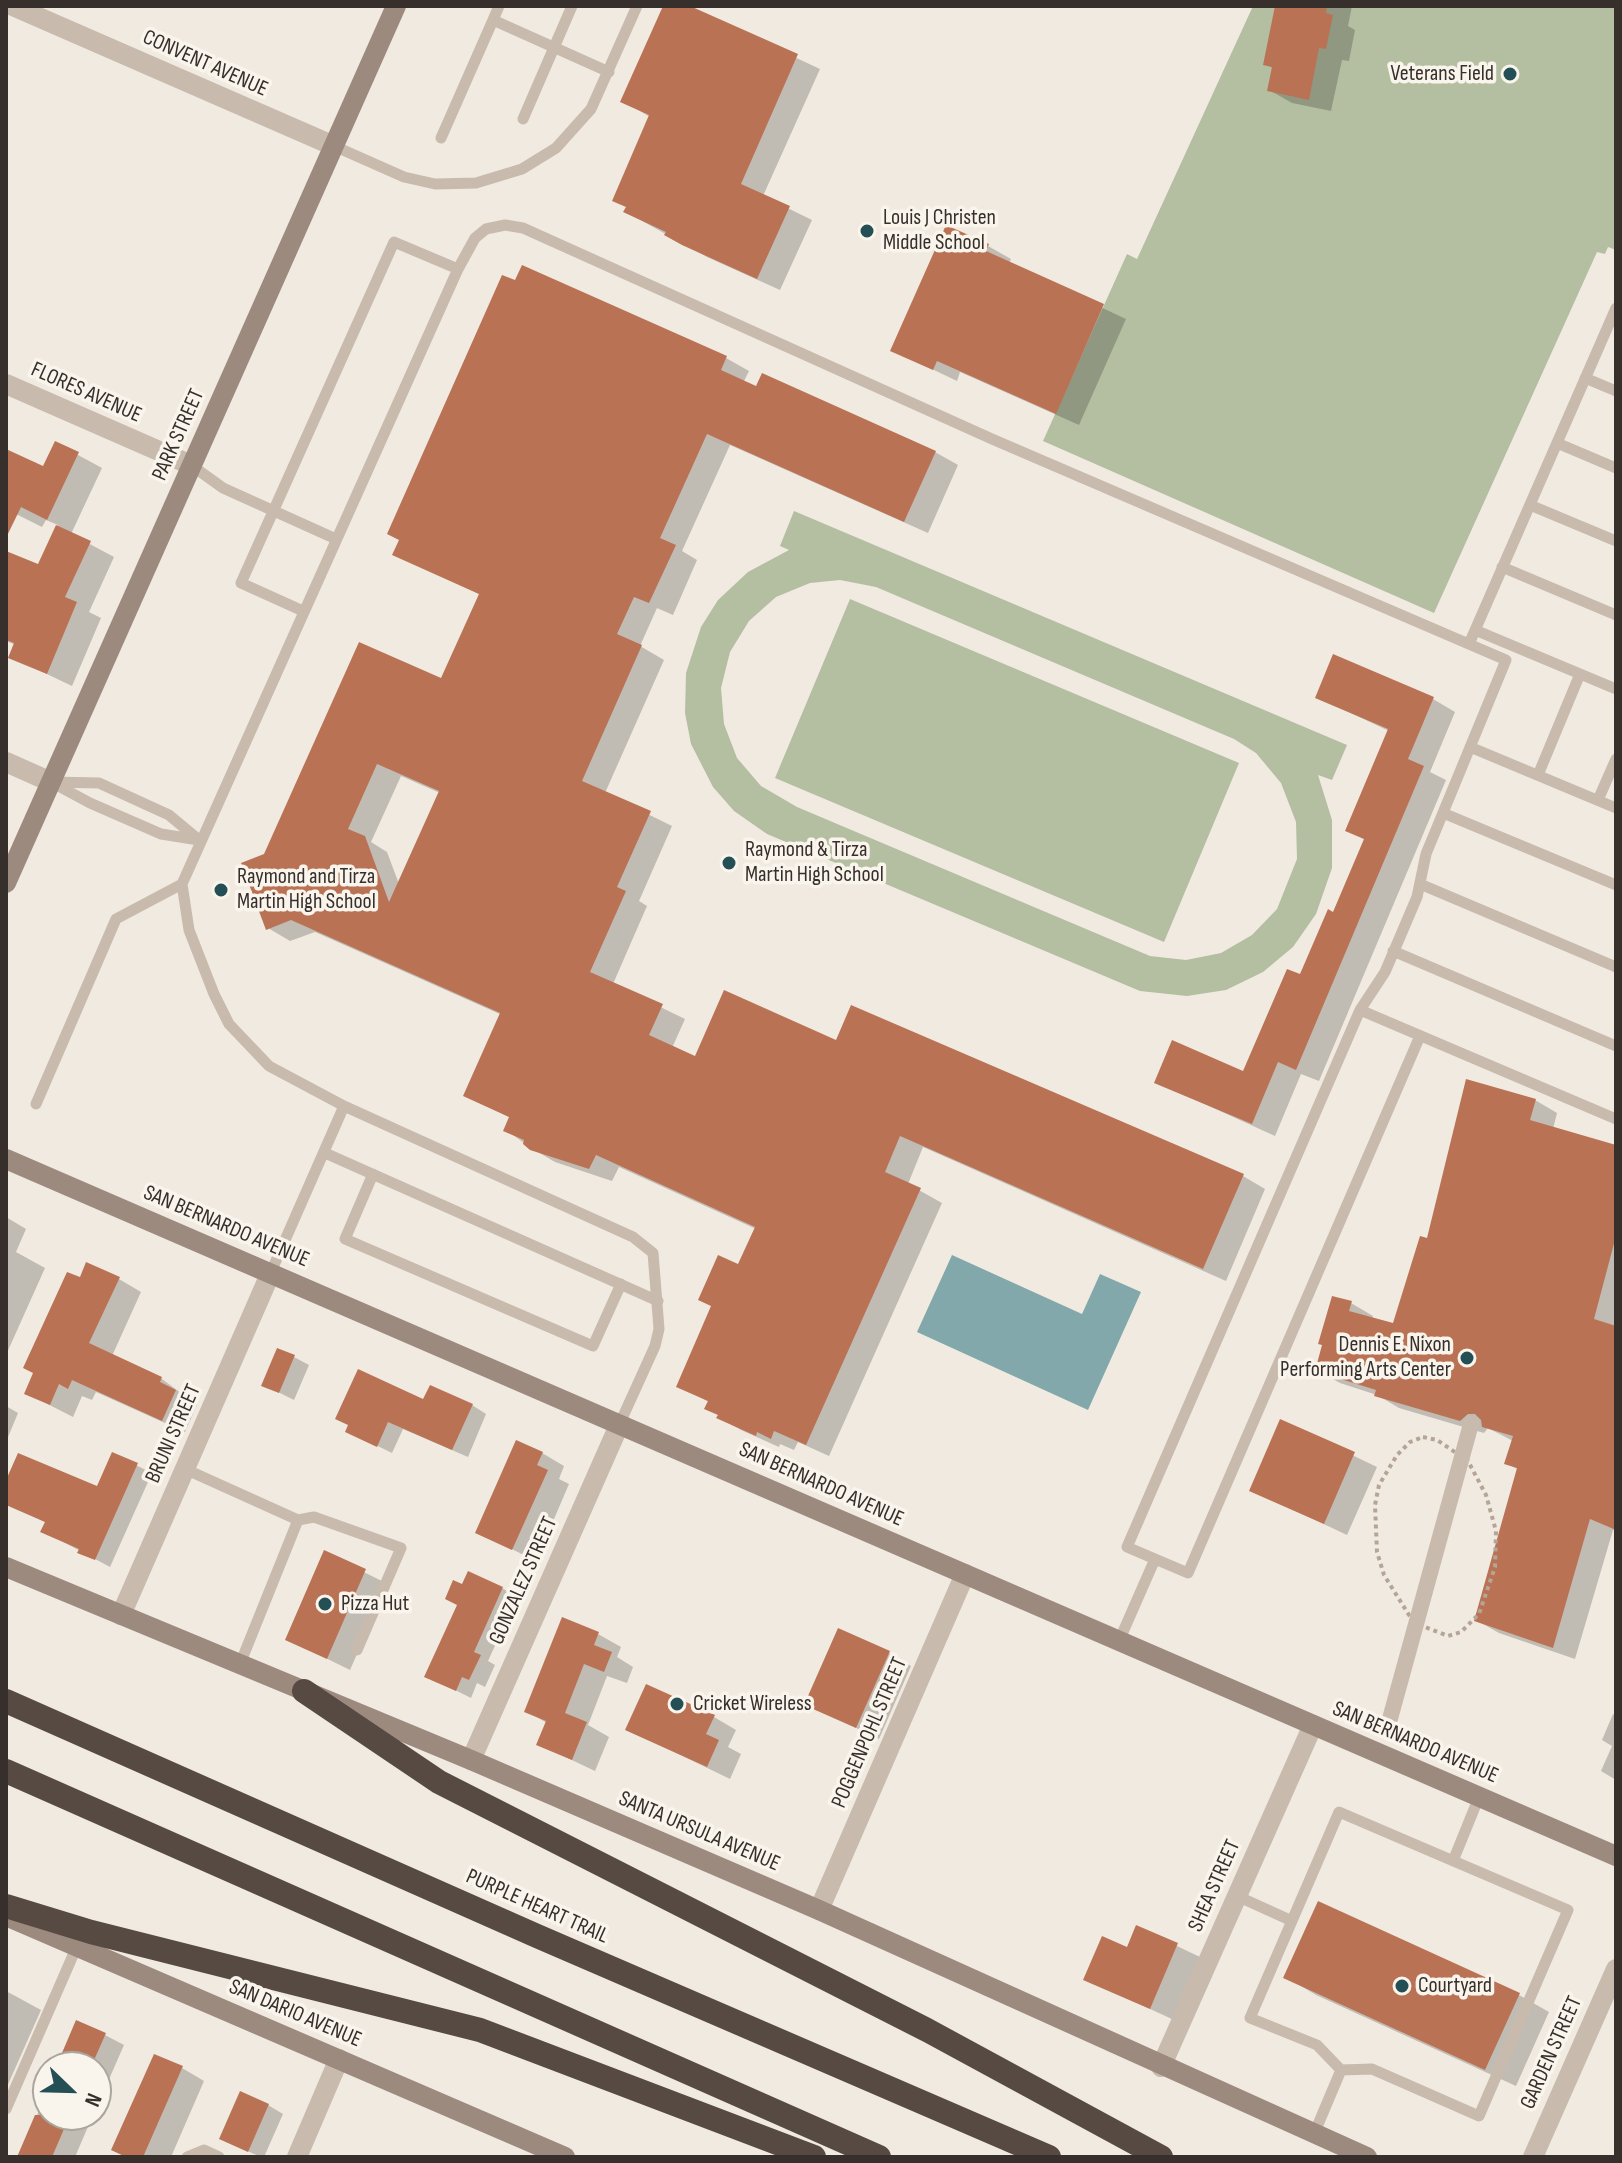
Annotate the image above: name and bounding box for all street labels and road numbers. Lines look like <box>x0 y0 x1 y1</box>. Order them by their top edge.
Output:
street label: CONVENT AVENUE <box>138 25 272 103</box>
street label: FLORES AVENUE <box>27 357 145 429</box>
street label: PARK STREET <box>147 385 211 485</box>
street label: SAN BERNARDO AVENUE <box>139 1180 313 1274</box>
street label: BRUNI STREET <box>141 1381 207 1487</box>
street label: SAN BERNARDO AVENUE <box>735 1437 907 1533</box>
street label: GONZALEZ STREET <box>484 1513 564 1649</box>
street label: POGGENPOHL STREET <box>826 1654 914 1812</box>
street label: SAN BERNARDO AVENUE <box>1328 1696 1502 1790</box>
street label: SANTA URSULA AVENUE <box>614 1786 784 1878</box>
street label: SHEA STREET <box>1183 1836 1247 1936</box>
street label: PURPLE HEART TRAIL <box>462 1864 612 1950</box>
street label: SAN DARIO AVENUE <box>225 1974 365 2054</box>
street label: GARDEN STREET <box>1515 1993 1589 2113</box>

